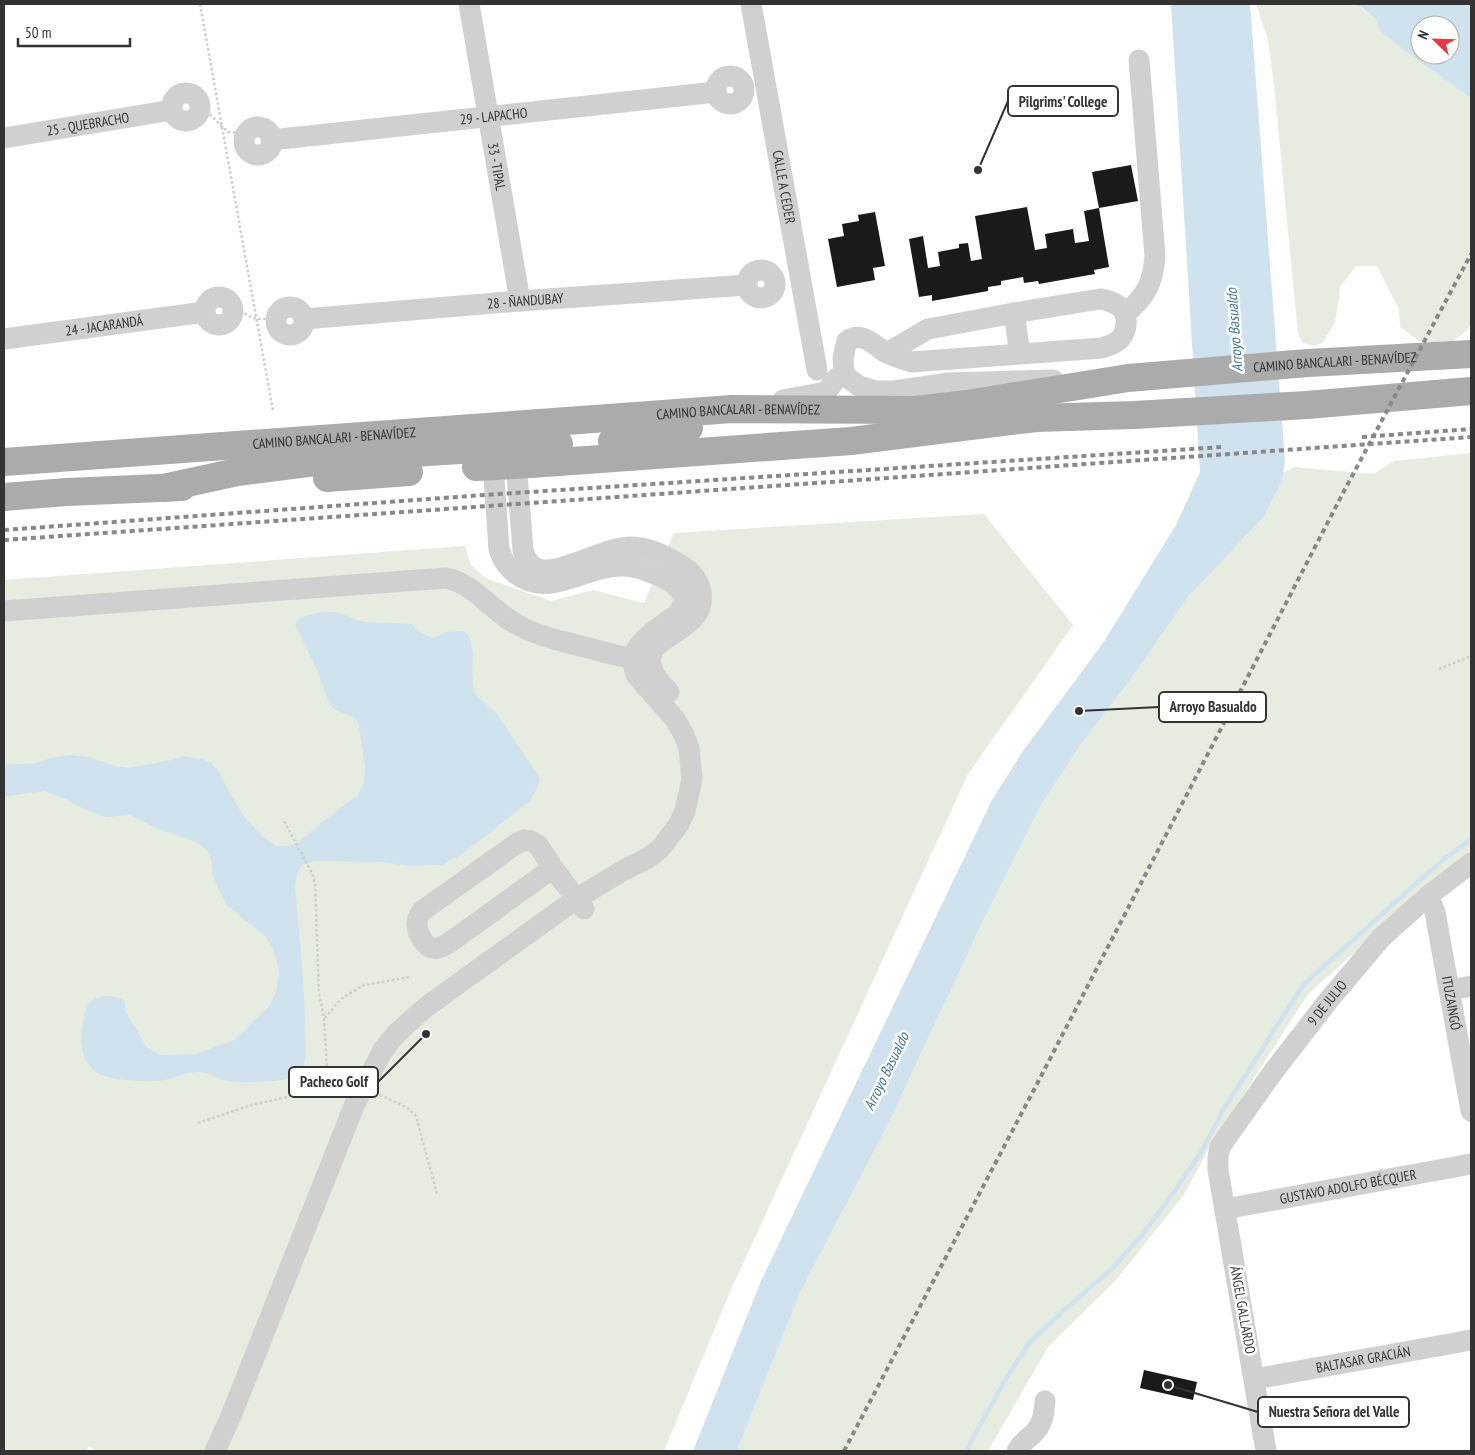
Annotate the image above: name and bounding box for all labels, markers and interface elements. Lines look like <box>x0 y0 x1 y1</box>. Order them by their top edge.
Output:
scale bar <box>18 15 130 47</box>
north arrow <box>1410 15 1460 65</box>
text: 50 m <box>25 23 51 42</box>
text: N <box>1413 28 1433 42</box>
callout: Pilgrims' College <box>1008 86 1118 116</box>
text: Pilgrims' College <box>1019 92 1107 111</box>
street label: 29 - LAPACHO <box>459 103 529 129</box>
street label: 25 - QUEBRACHO <box>45 108 131 140</box>
street label: 33 - TIPAL <box>484 141 510 192</box>
street label: CALLE A CEDER <box>769 149 800 226</box>
water label: Arroyo Basualdo <box>1221 286 1246 373</box>
street label: 28 - ÑANDUBAY <box>486 289 565 313</box>
street label: 24 - JACARANDÁ <box>64 311 144 340</box>
street label: CAMINO BANCALARI - BENAVÍDEZ <box>1253 348 1417 377</box>
street label: CAMINO BANCALARI - BENAVÍDEZ <box>656 400 820 423</box>
street label: CAMINO BANCALARI - BENAVÍDEZ <box>252 423 416 453</box>
callout: Arroyo Basualdo <box>1159 692 1266 722</box>
text: Arroyo Basualdo <box>1168 697 1257 716</box>
street label: ITUZAINGÓ <box>1438 975 1465 1032</box>
street label: 9 DE JULIO <box>1303 976 1351 1029</box>
water label: Arroyo Basualdo <box>859 1028 914 1113</box>
callout: Pacheco Golf <box>289 1067 378 1097</box>
text: Pacheco Golf <box>300 1072 369 1091</box>
street label: GUSTAVO ADOLFO BÉCQUER <box>1278 1165 1418 1208</box>
street label: ÁNGEL GALLARDO <box>1226 1265 1260 1356</box>
street label: BALTASAR GRACIÁN <box>1315 1342 1412 1377</box>
callout: Nuestra Señora del Valle <box>1258 1397 1409 1427</box>
text: Nuestra Señora del Valle <box>1269 1402 1399 1421</box>

